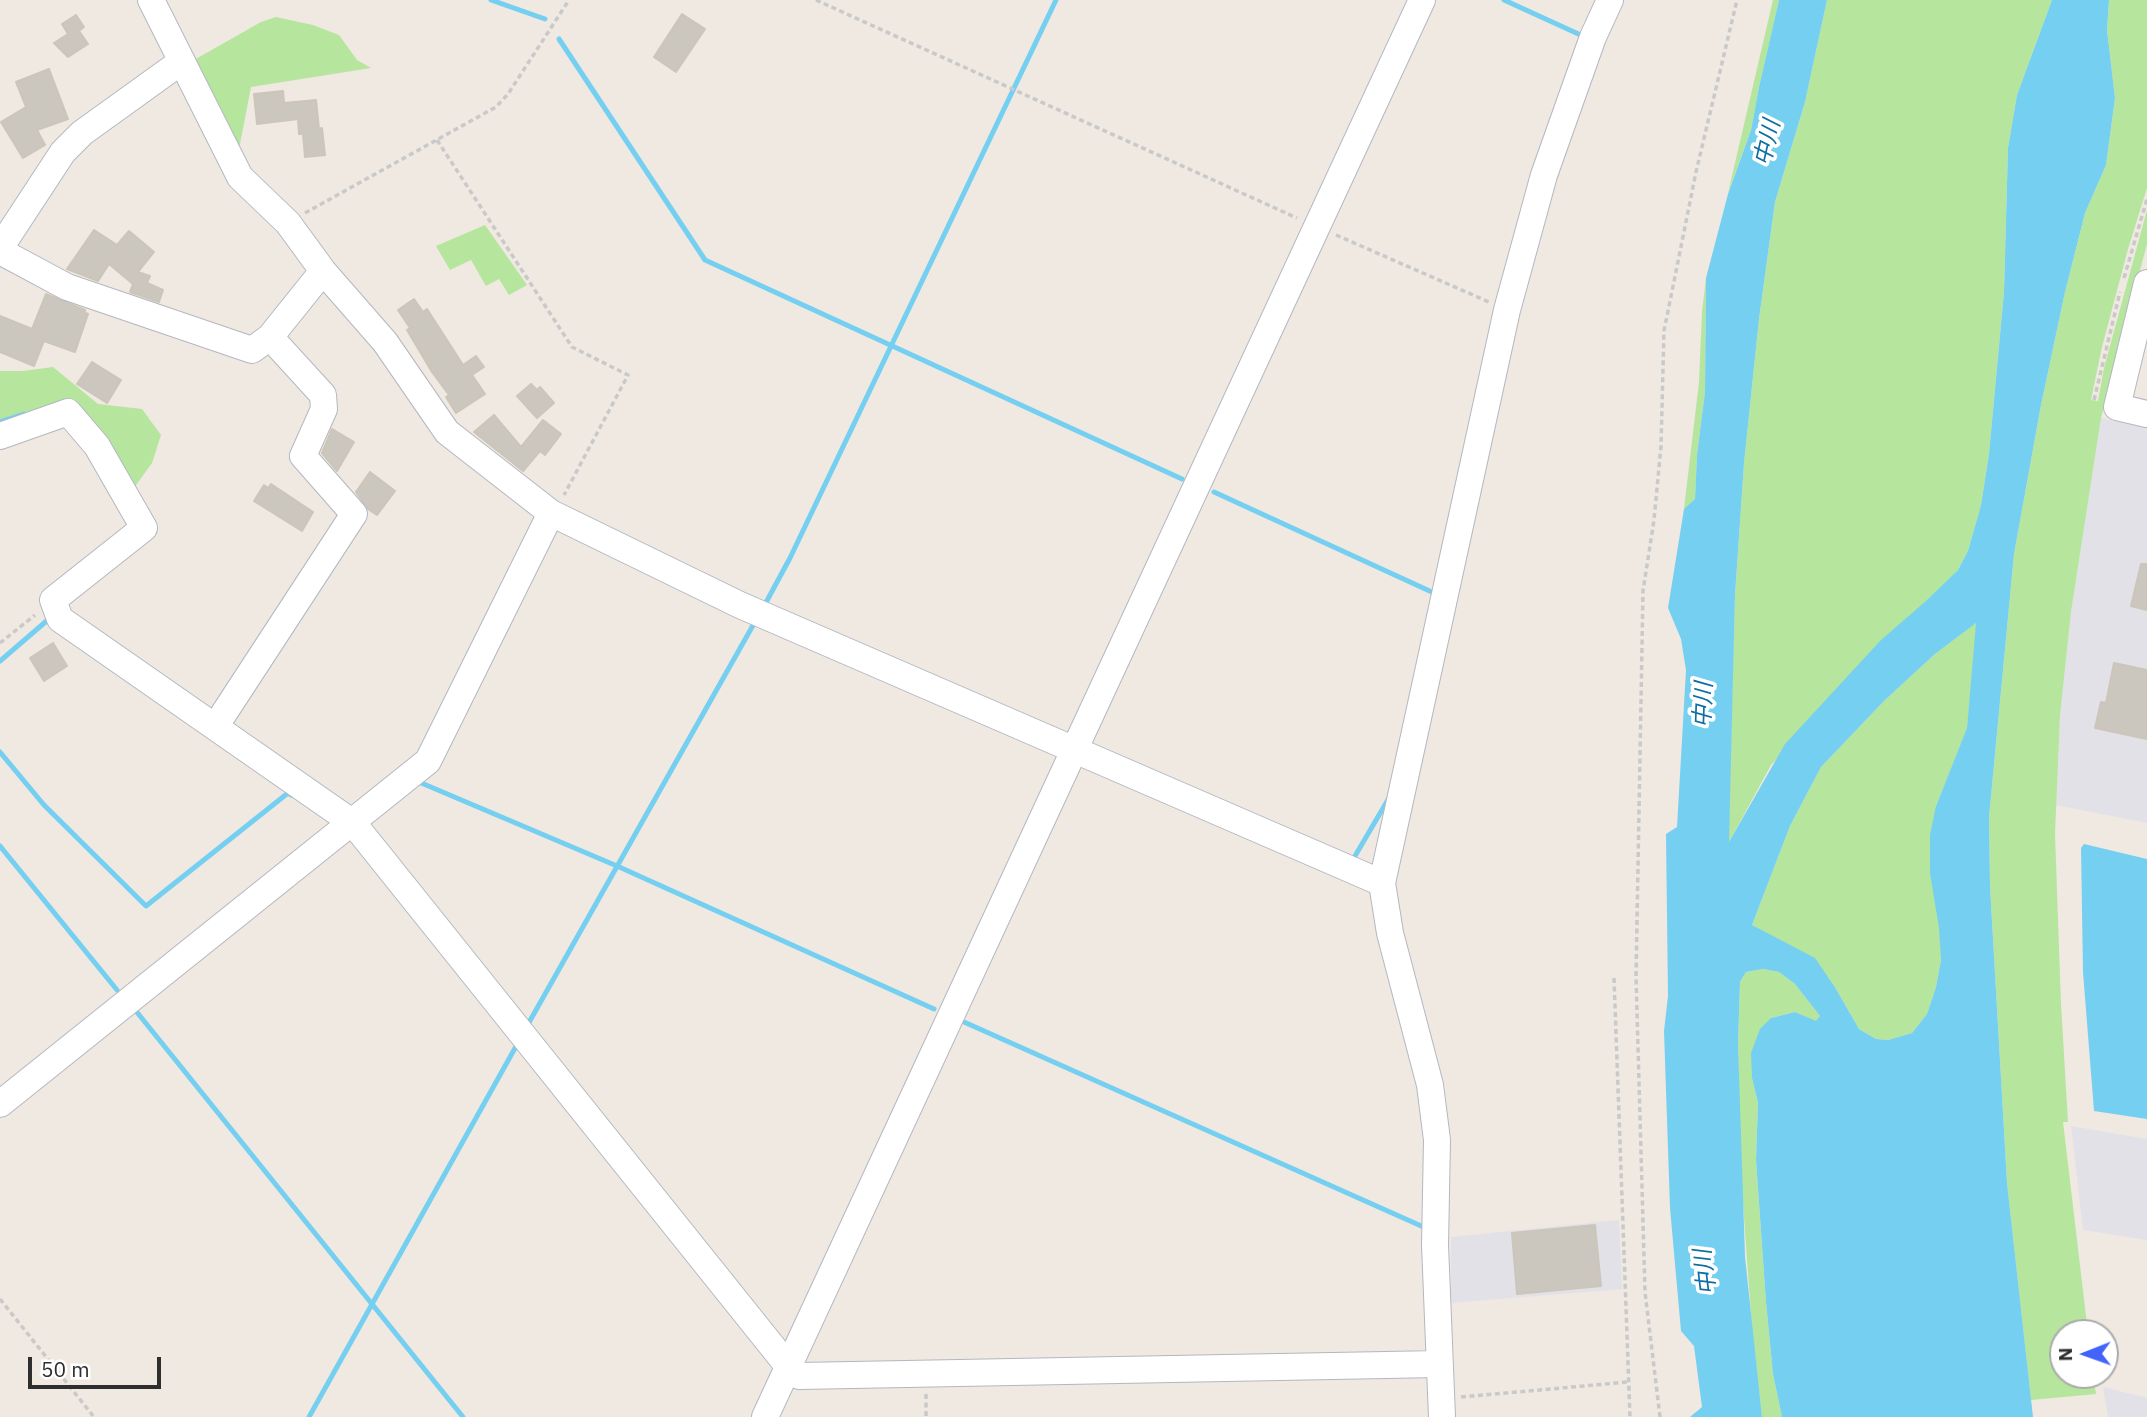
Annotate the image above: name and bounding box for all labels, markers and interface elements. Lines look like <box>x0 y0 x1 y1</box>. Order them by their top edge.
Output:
water label: 中川 <box>1749 117 1787 169</box>
water label: 中川 <box>1689 682 1719 728</box>
water label: 中川 <box>1689 1247 1723 1297</box>
north arrow <box>2049 1319 2119 1389</box>
scale bar <box>32 1344 164 1388</box>
text: N <box>2053 1347 2077 1361</box>
text: 50 m <box>41 1355 90 1383</box>

